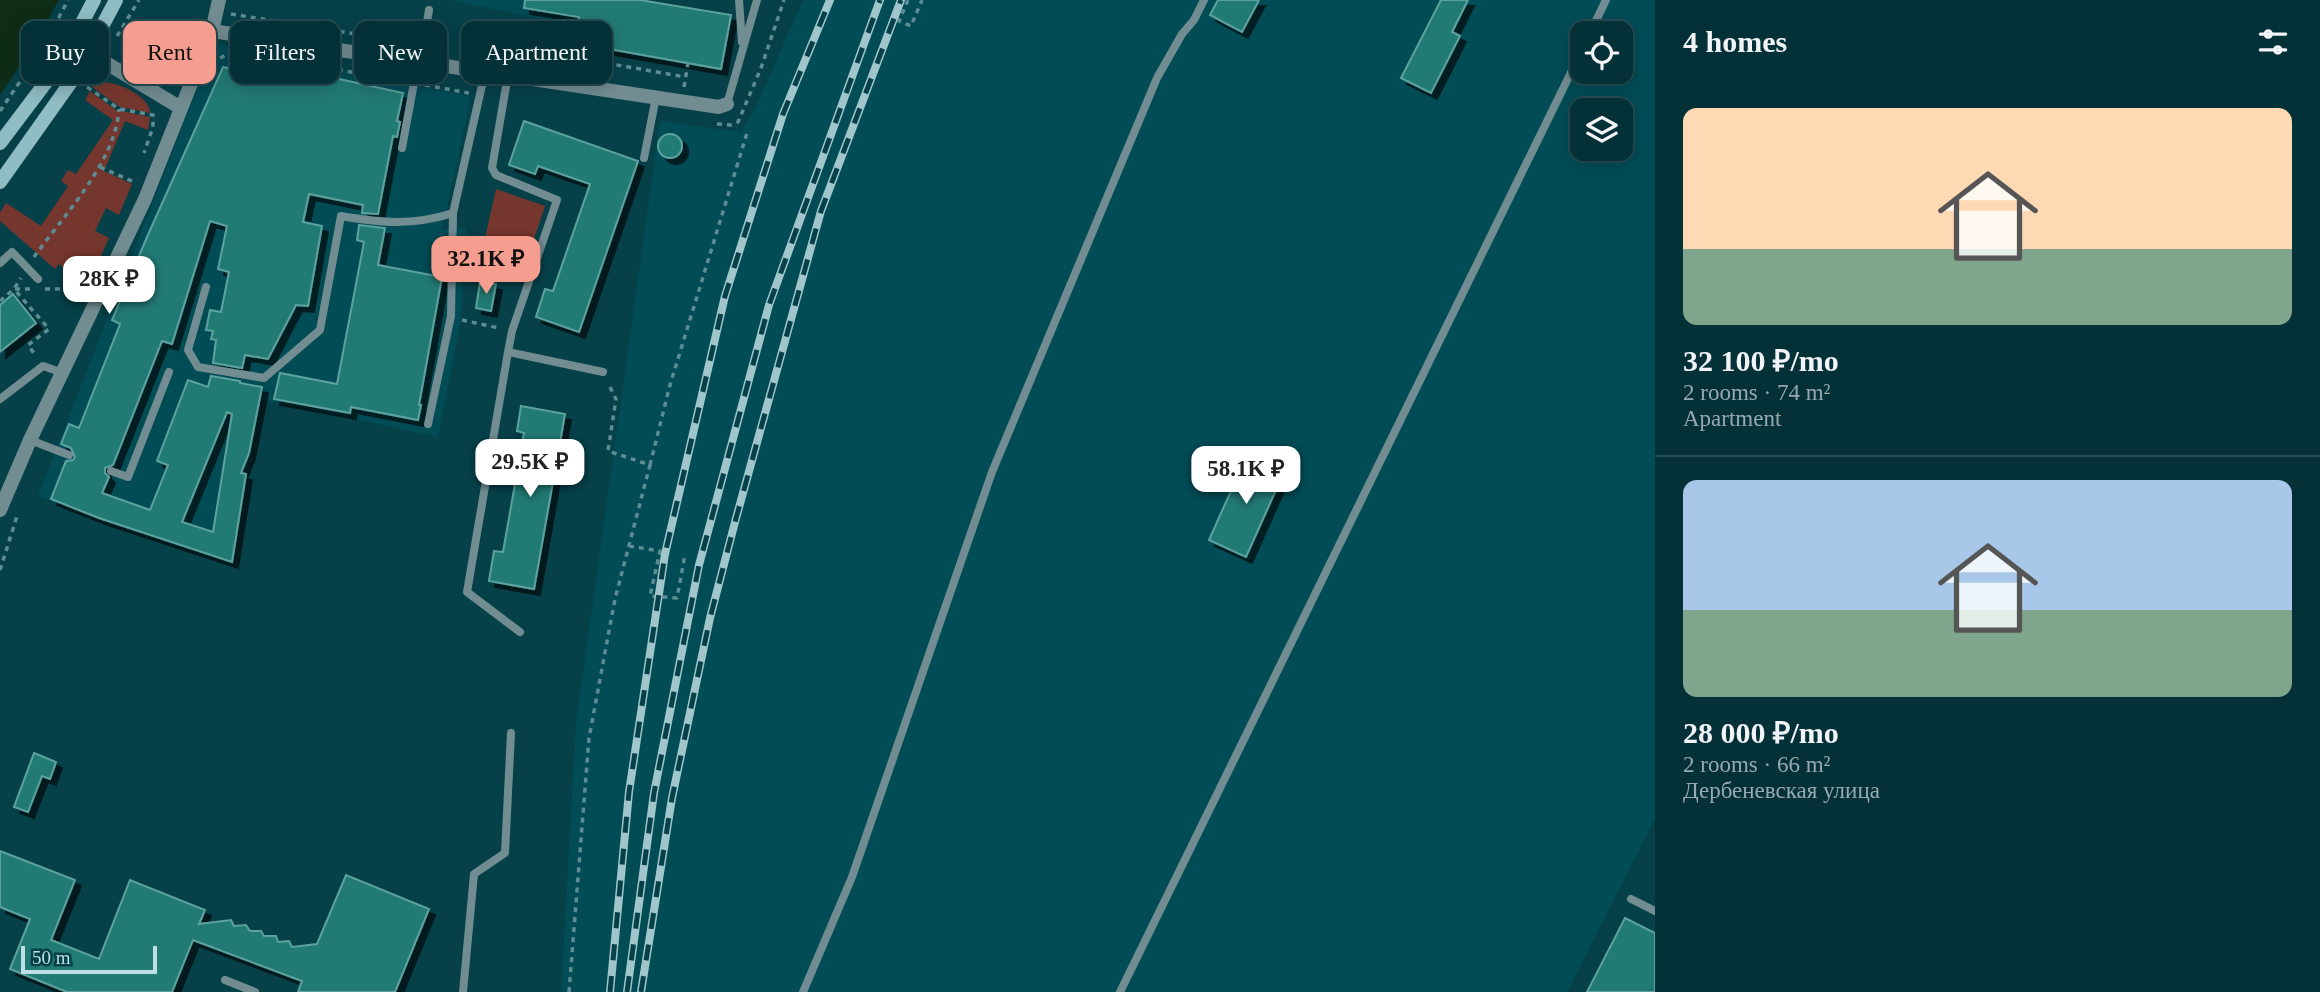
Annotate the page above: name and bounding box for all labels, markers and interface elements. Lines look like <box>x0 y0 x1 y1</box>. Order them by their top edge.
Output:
chip: Buy <box>21 21 109 84</box>
chip: Rent <box>123 21 216 84</box>
chip: Filters <box>230 21 340 84</box>
chip: New <box>354 21 447 84</box>
chip: Apartment <box>461 21 612 84</box>
map controls <box>1570 21 1633 161</box>
button: locate <box>1570 21 1633 84</box>
icon: filters <box>2254 23 2292 61</box>
text: 4 homes <box>1683 25 1787 58</box>
button: layers <box>1570 98 1633 161</box>
icon: home <box>1925 153 2051 279</box>
pin: 32.1K ₽ <box>421 236 551 296</box>
text: 32.1K ₽ <box>447 246 525 271</box>
pin: 28K ₽ <box>60 256 158 316</box>
text: 28K ₽ <box>79 266 139 291</box>
text: 32 100 ₽/mo <box>1683 344 1839 377</box>
text: 2 rooms · 74 m² <box>1683 380 1830 405</box>
text: Apartment <box>1683 406 1781 431</box>
pin: 29.5K ₽ <box>465 440 595 499</box>
pin: 58.1K ₽ <box>1181 447 1311 506</box>
text: 29.5K ₽ <box>491 449 569 474</box>
text: 58.1K ₽ <box>1207 456 1285 481</box>
icon: home <box>1925 525 2051 651</box>
text: 28 000 ₽/mo <box>1683 716 1839 749</box>
text: 2 rooms · 66 m² <box>1683 752 1830 777</box>
text: Дербеневская улица <box>1683 778 1880 803</box>
scale bar <box>21 943 158 975</box>
text: 50 m <box>32 947 71 968</box>

